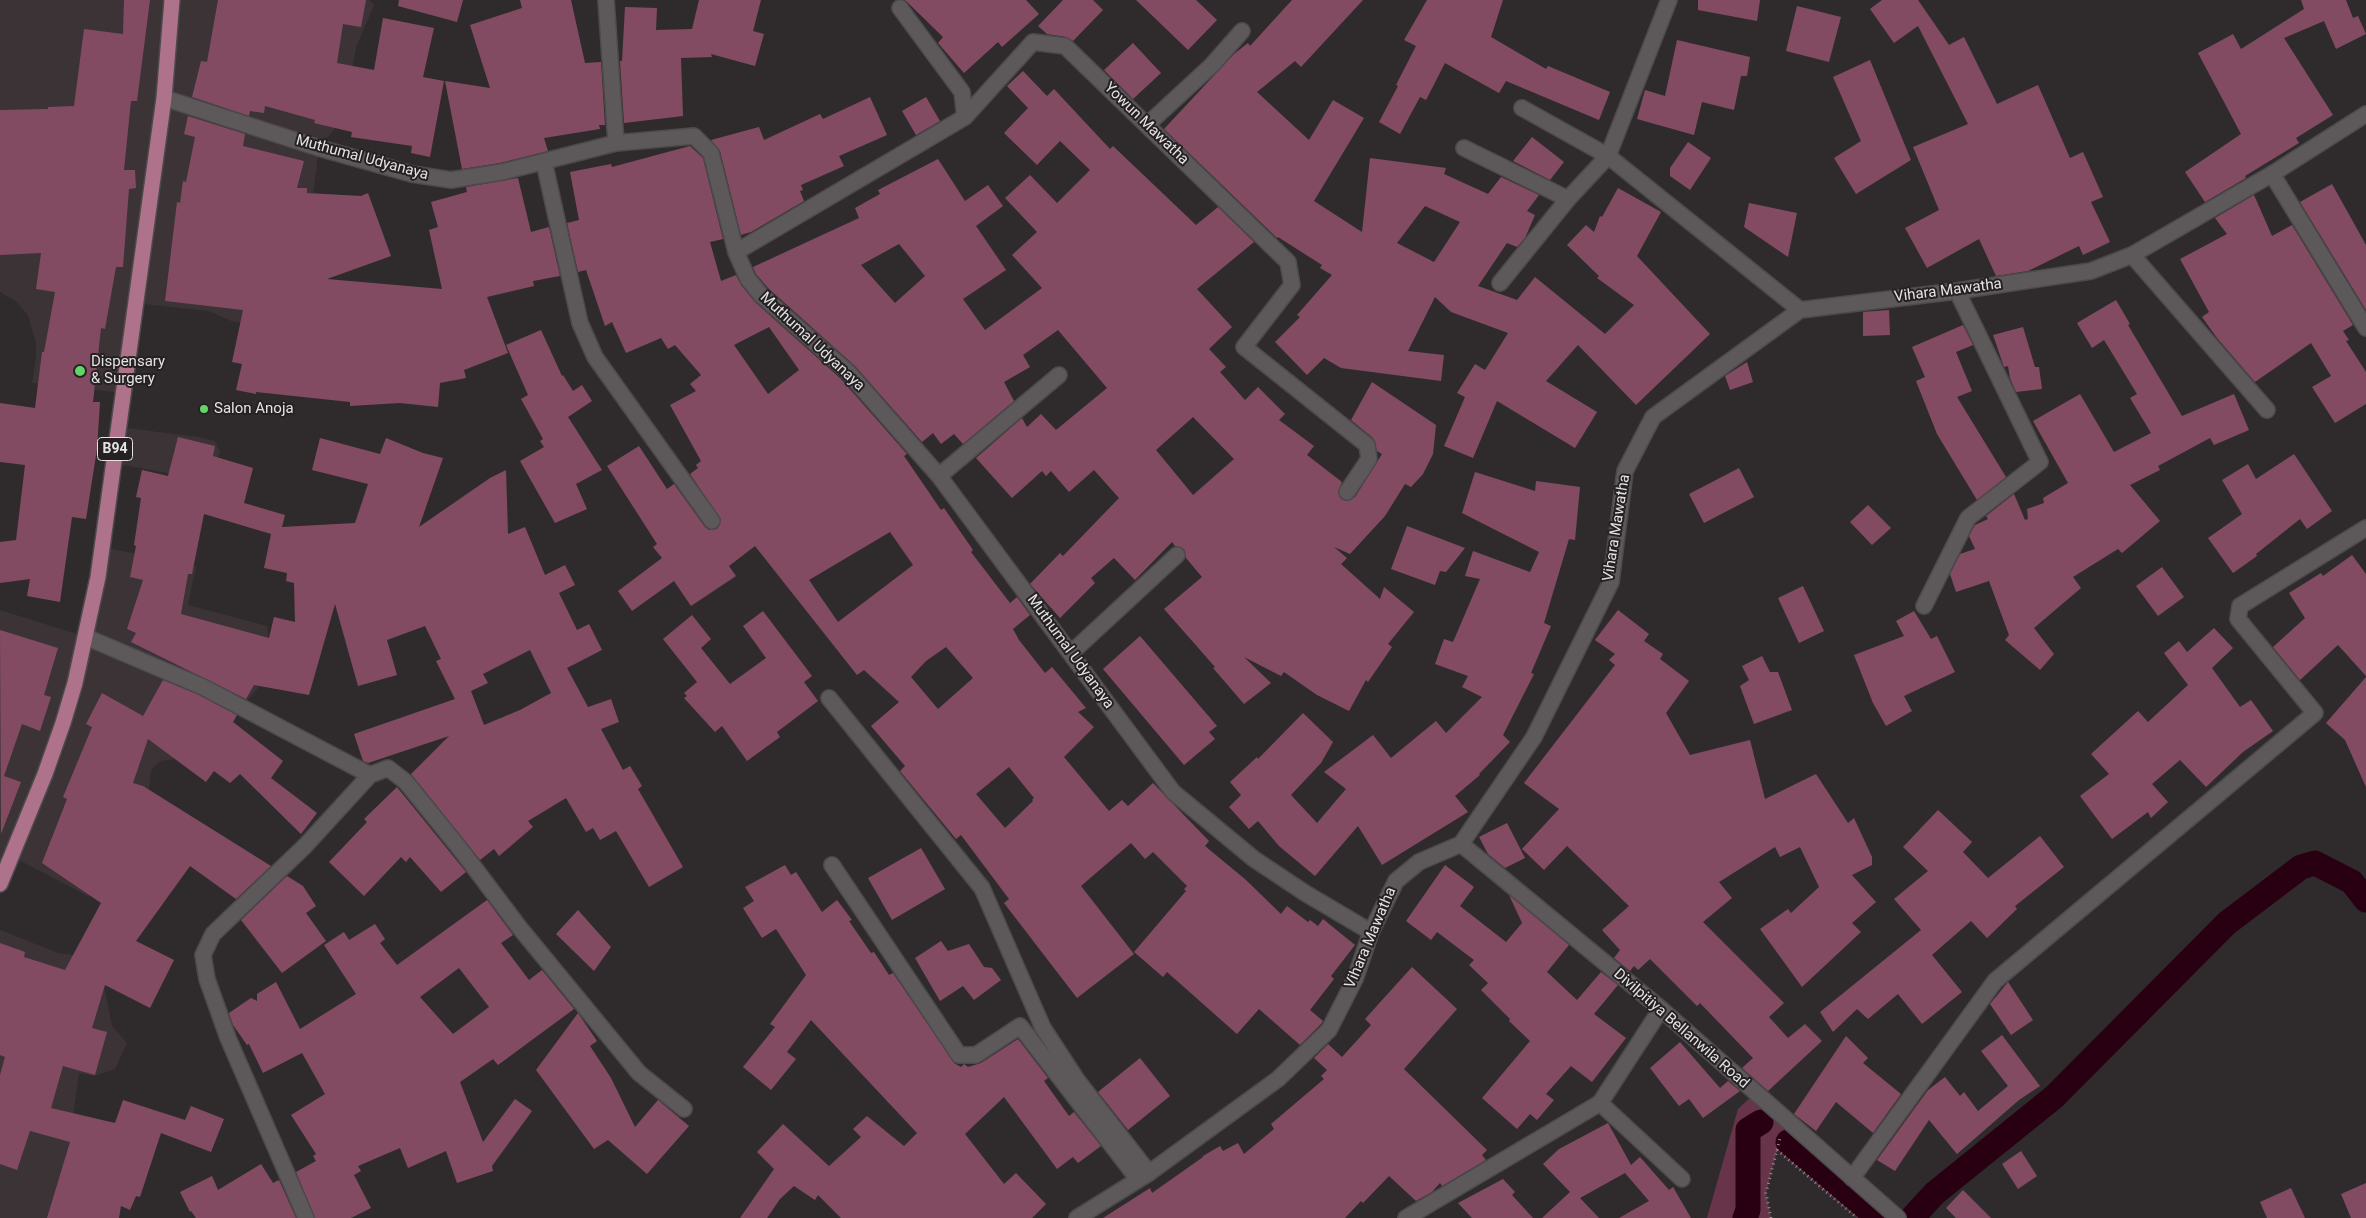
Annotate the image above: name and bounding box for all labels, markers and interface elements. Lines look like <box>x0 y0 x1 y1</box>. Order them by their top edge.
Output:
street label: Yowun Mawatha <box>1100 79 1192 169</box>
street label: Muthumal Udyanaya <box>294 132 430 184</box>
street label: Vihara Mawatha <box>1893 275 2003 307</box>
street label: Muthumal Udyanaya <box>756 289 868 395</box>
place label: Dispensary & Surgery <box>91 353 165 388</box>
marker: Dispensary & Surgery <box>73 364 87 378</box>
place label: Salon Anoja <box>214 400 294 418</box>
marker: Salon Anoja <box>198 403 210 415</box>
road number: B94 <box>98 438 132 460</box>
street label: Vihara Mawatha <box>1600 473 1634 583</box>
street label: Muthumal Udyanaya <box>1023 592 1117 712</box>
street label: Vihara Mawatha <box>1342 885 1400 991</box>
street label: Divilpitiya Bellanwila Road <box>1610 965 1752 1093</box>

